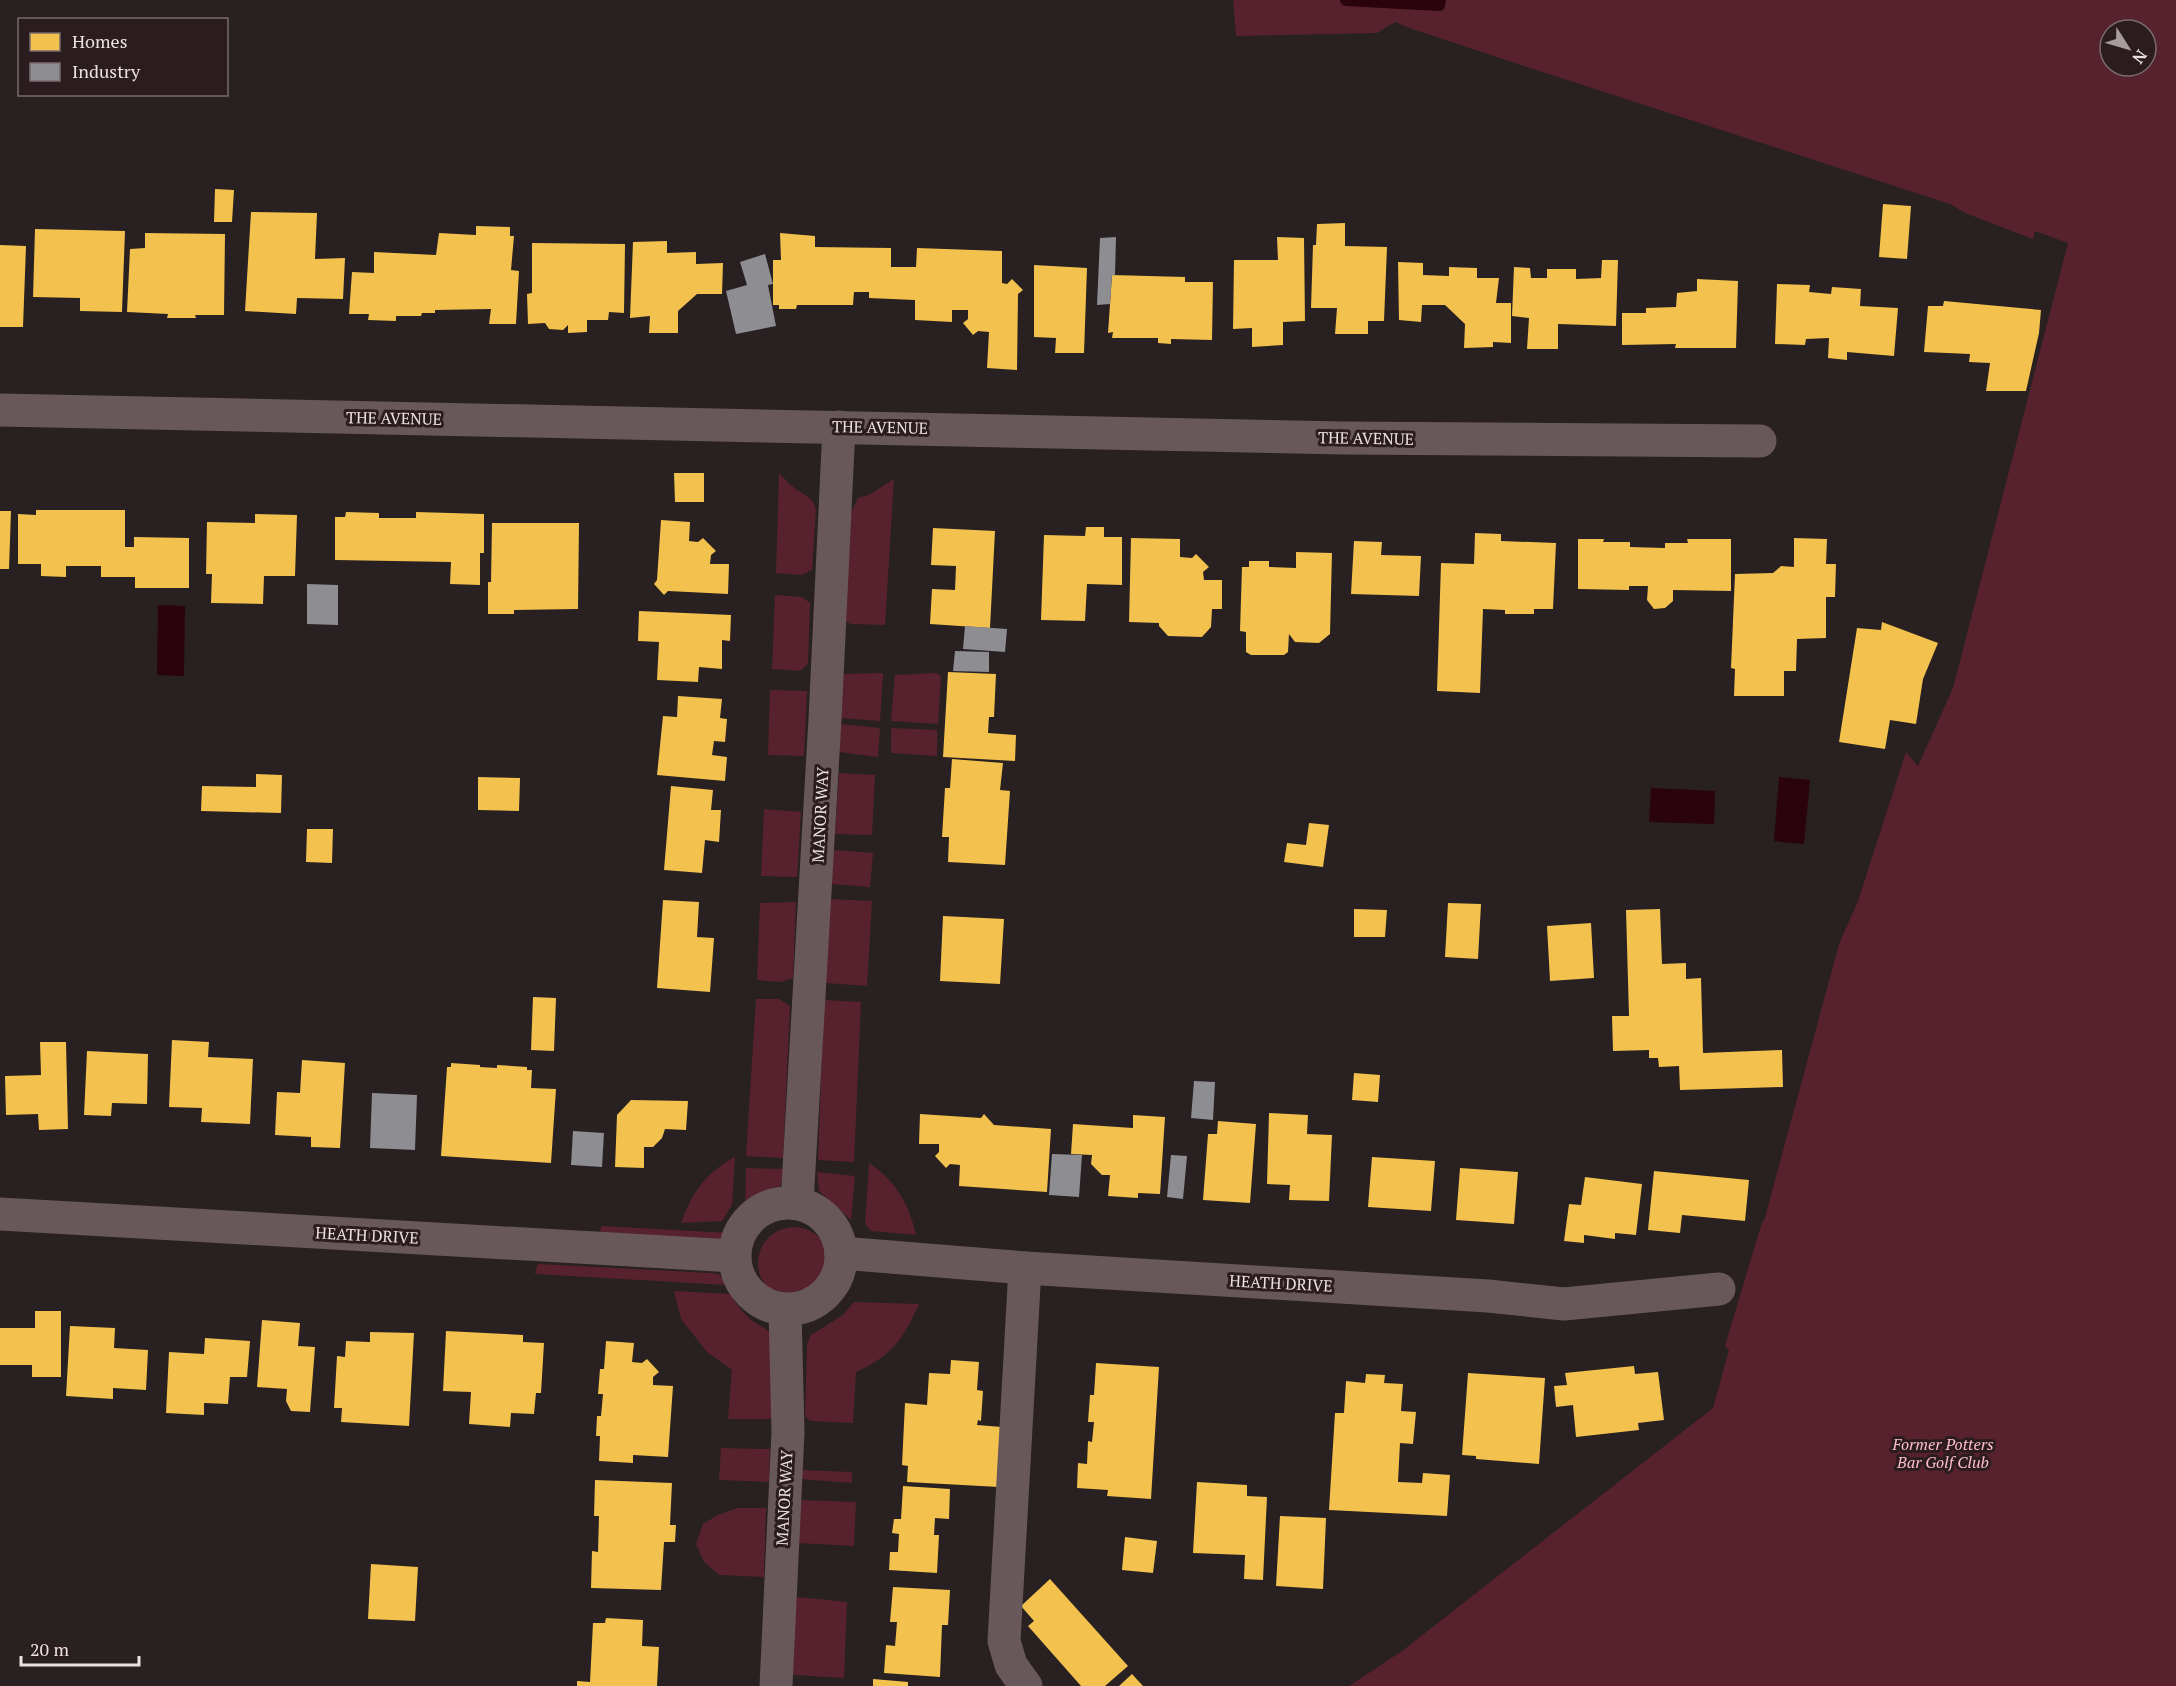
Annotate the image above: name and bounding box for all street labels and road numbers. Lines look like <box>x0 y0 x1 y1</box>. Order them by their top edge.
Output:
street label: THE AVENUE <box>346 406 442 430</box>
street label: THE AVENUE <box>832 415 928 439</box>
street label: THE AVENUE <box>1318 426 1414 450</box>
street label: MANOR WAY <box>807 766 834 863</box>
street label: HEATH DRIVE <box>315 1221 419 1249</box>
street label: HEATH DRIVE <box>1229 1269 1333 1297</box>
street label: MANOR WAY <box>771 1449 798 1546</box>

